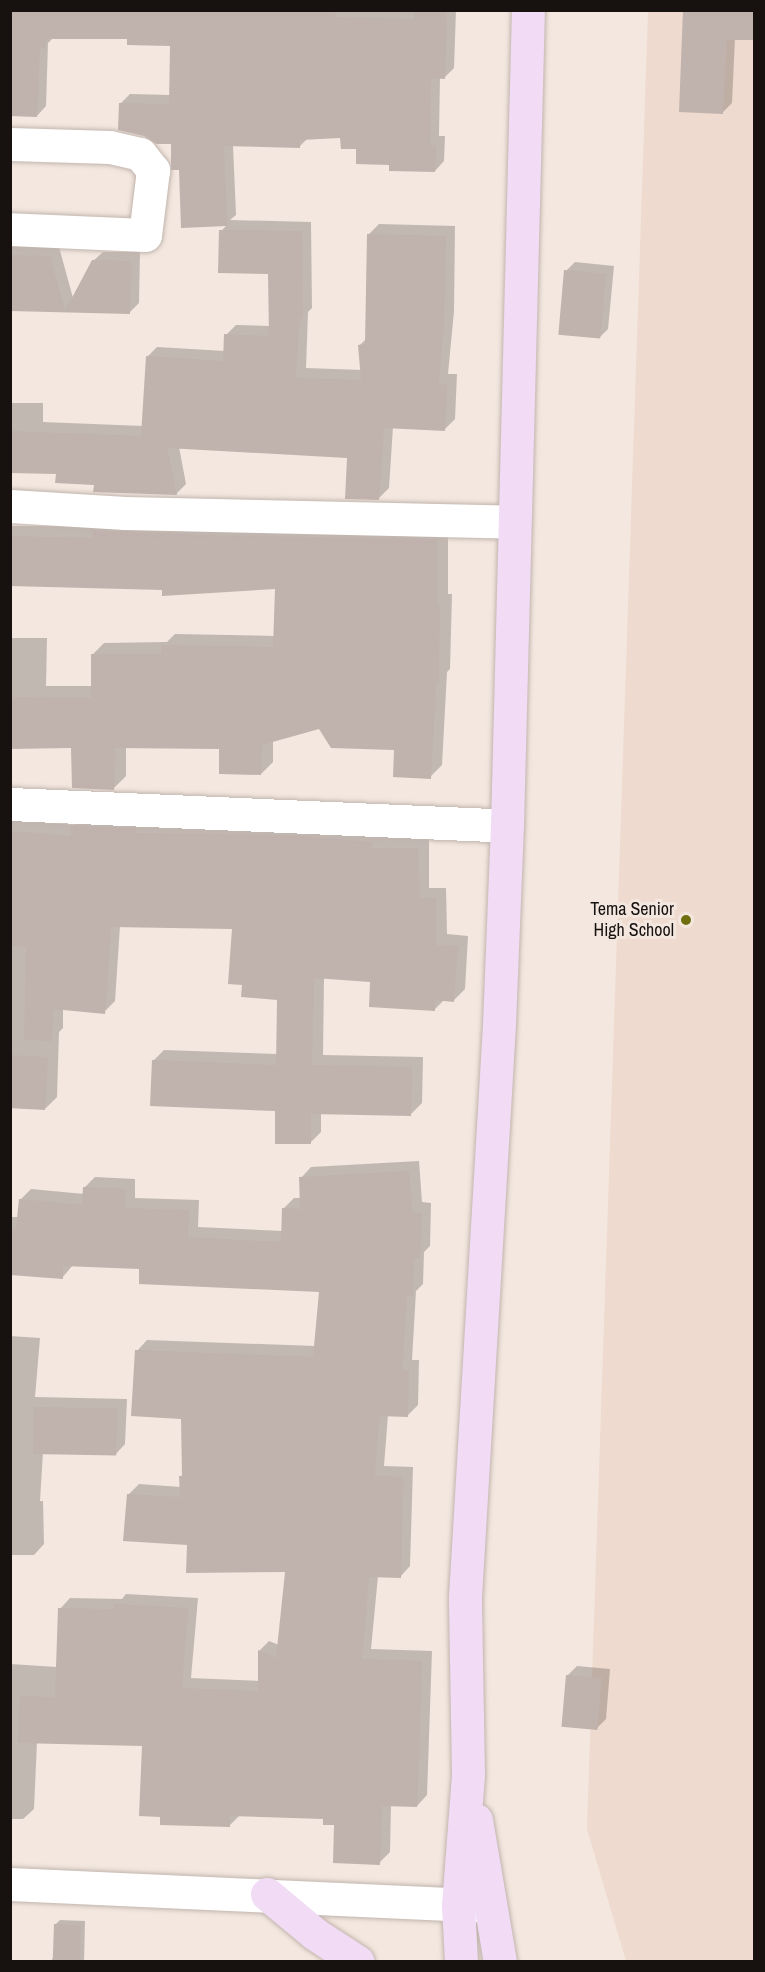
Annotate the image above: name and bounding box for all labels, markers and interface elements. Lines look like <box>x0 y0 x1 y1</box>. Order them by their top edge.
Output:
place label: Tema Senior High School <box>590 899 674 942</box>
marker: Tema Senior High School <box>679 913 693 927</box>

